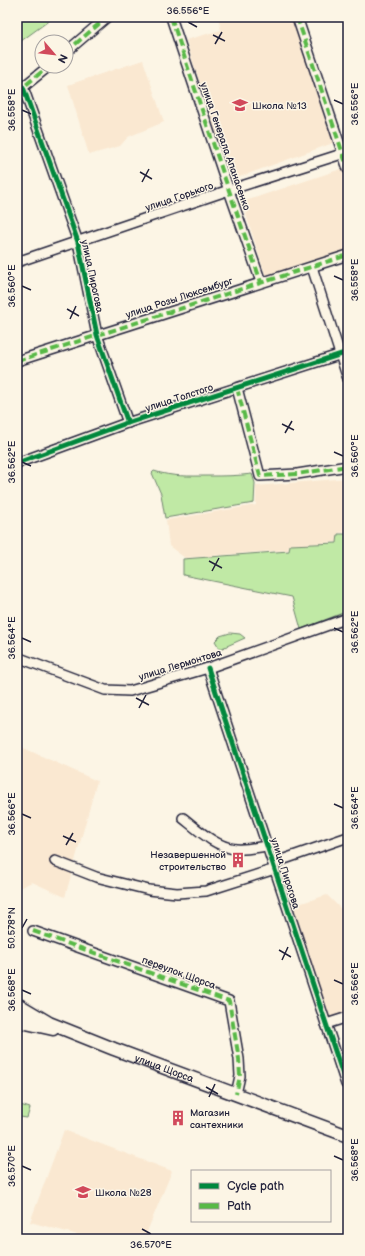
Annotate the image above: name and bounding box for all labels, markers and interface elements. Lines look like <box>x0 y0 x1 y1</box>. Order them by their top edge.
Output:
text: 36.556°E <box>167 5 210 17</box>
north arrow <box>34 34 74 74</box>
text: N <box>55 52 70 65</box>
street label: улица Генерала Апанасенко <box>198 81 253 212</box>
text: 36.556°E <box>349 82 361 125</box>
text: 36.558°E <box>6 88 18 131</box>
school or university icon: Школа №13 <box>231 96 249 114</box>
place label: Школа №13 <box>252 100 307 112</box>
street label: улица Горького <box>144 180 215 214</box>
street label: улица Пирогова <box>78 239 106 314</box>
text: 36.558°E <box>349 258 361 301</box>
text: 36.560°E <box>6 264 18 308</box>
street label: улица Розы Люксембург <box>124 275 235 321</box>
street label: улица Толстого <box>144 381 215 415</box>
text: 36.560°E <box>349 434 361 478</box>
text: 36.562°E <box>6 440 18 483</box>
text: 36.562°E <box>349 610 361 653</box>
text: 36.564°E <box>6 616 18 659</box>
street label: улица Лермонтова <box>137 647 223 683</box>
text: 36.564°E <box>349 786 361 829</box>
text: 36.566°E <box>6 792 18 836</box>
street label: улица Пирогова <box>268 836 302 911</box>
place label: Незавершенной строительство <box>150 849 226 873</box>
building icon: Незавершенной строительство <box>229 851 247 869</box>
text: 50.578°N <box>6 907 18 949</box>
street label: переулок Щорса <box>140 954 217 992</box>
text: 36.566°E <box>349 962 361 1006</box>
text: 36.568°E <box>6 968 18 1012</box>
street label: улица Щорса <box>133 1052 195 1085</box>
place label: Магазин сантехники <box>190 1107 243 1131</box>
building icon: Магазин сантехники <box>169 1109 187 1127</box>
text: 36.568°E <box>349 1138 361 1182</box>
text: 36.570°E <box>6 1145 18 1187</box>
legend <box>191 1170 331 1222</box>
text: Cycle path <box>227 1179 284 1194</box>
school or university icon: Школа №28 <box>74 1183 92 1201</box>
place label: Школа №28 <box>95 1187 152 1199</box>
text: Path <box>227 1199 252 1214</box>
text: 36.570°E <box>130 1239 172 1251</box>

